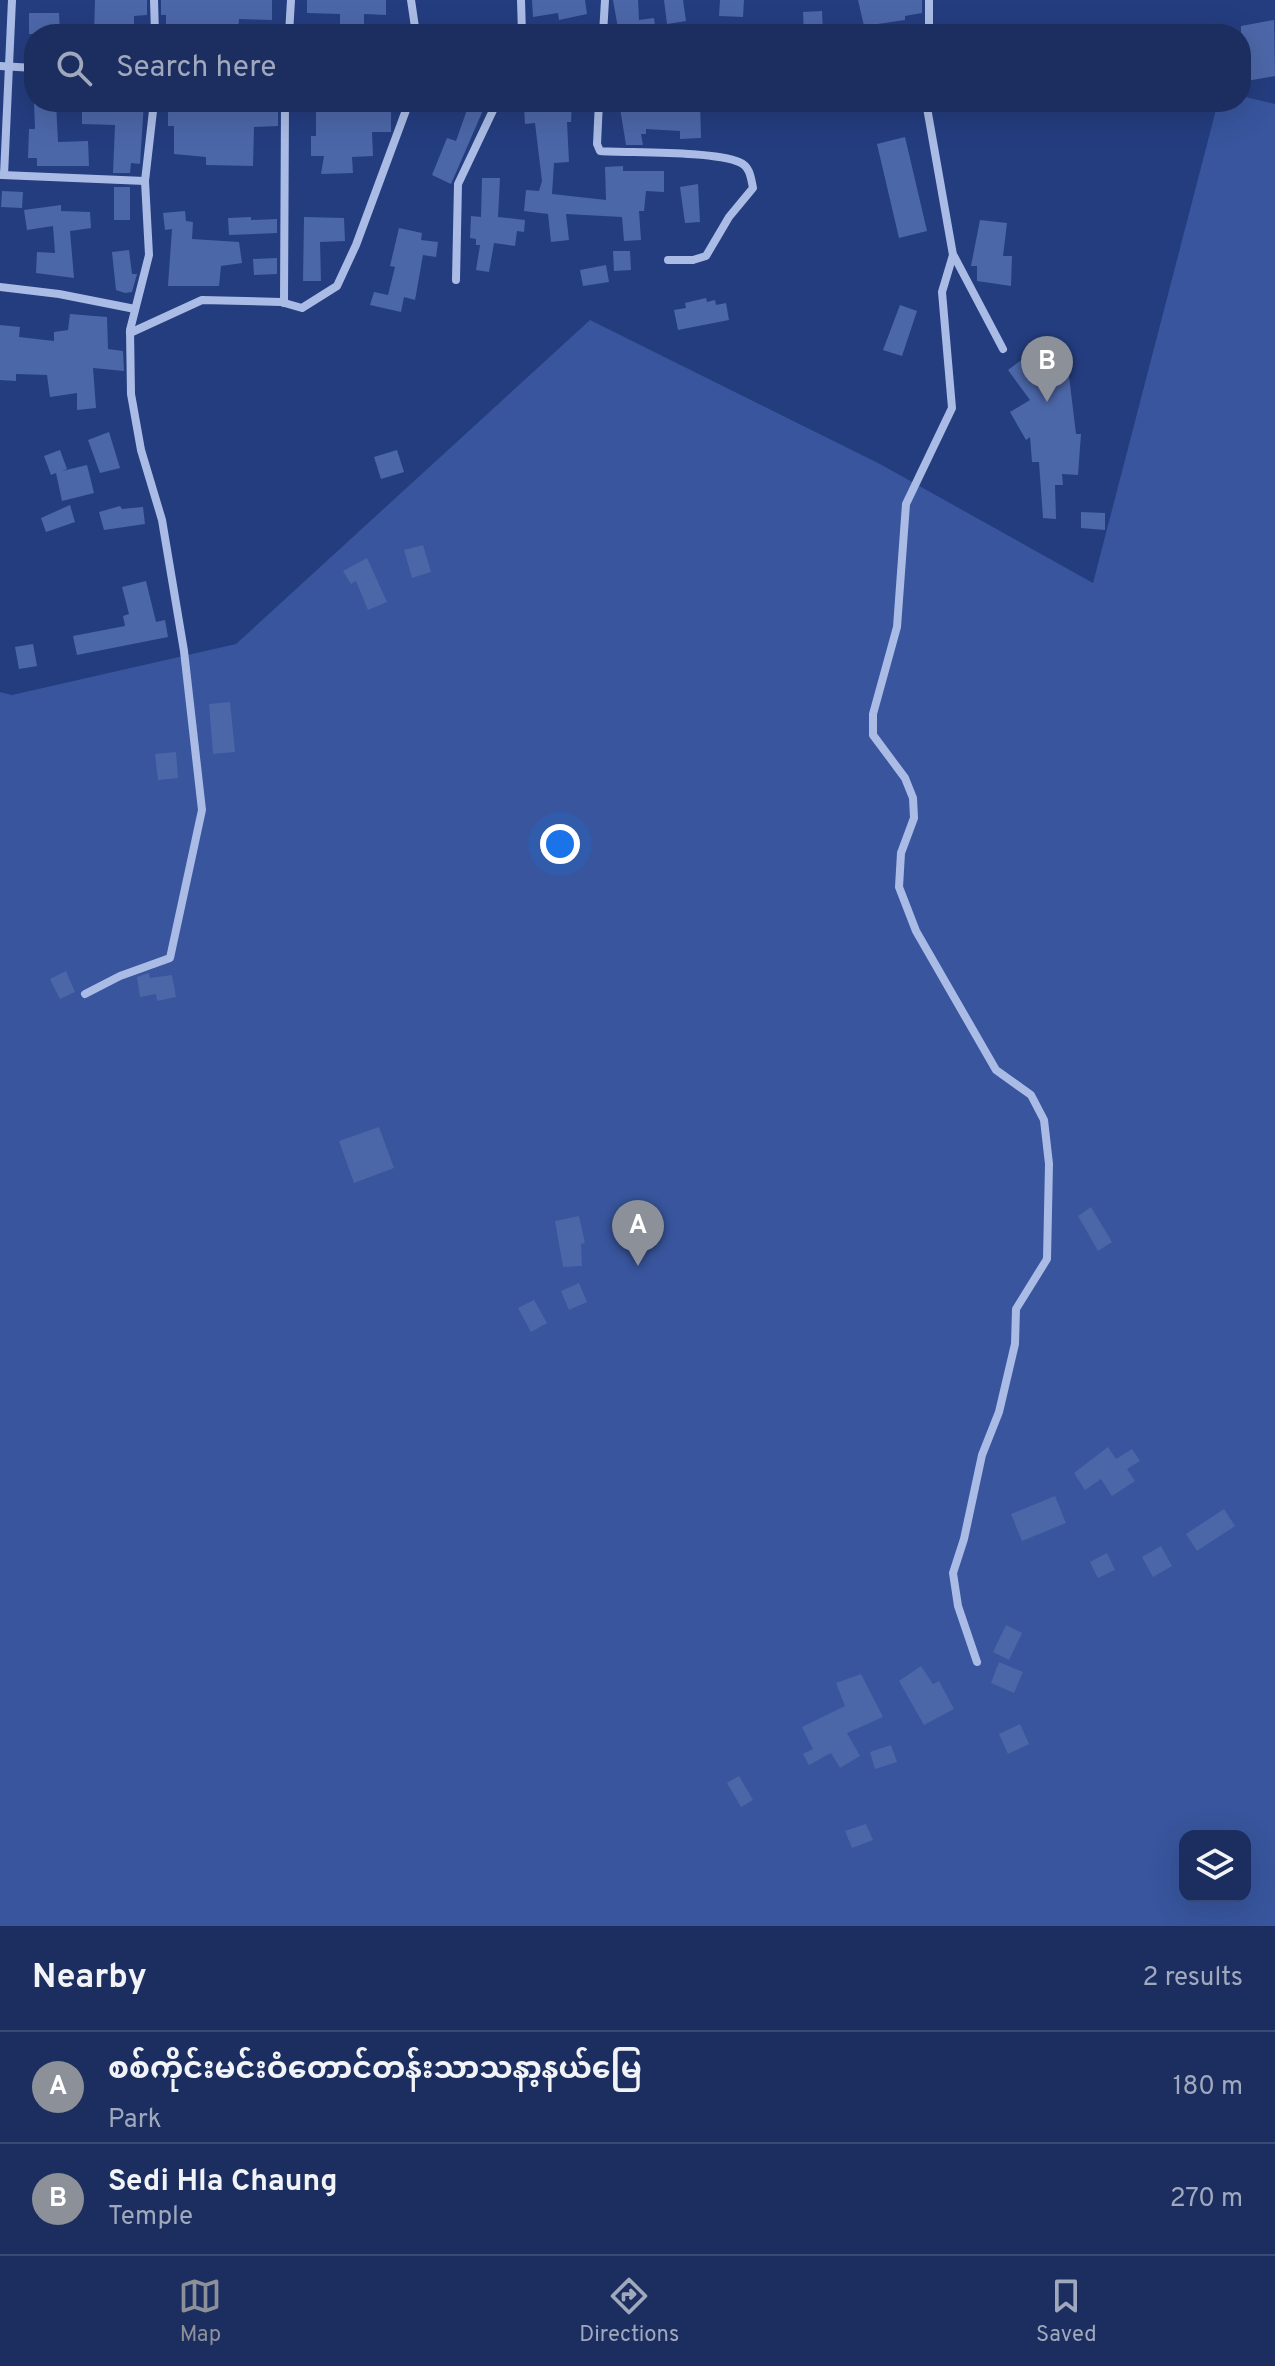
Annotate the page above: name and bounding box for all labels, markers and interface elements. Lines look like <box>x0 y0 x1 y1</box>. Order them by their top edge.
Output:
search box <box>24 24 1251 112</box>
icon: search <box>52 46 96 90</box>
text: Search here <box>116 50 276 87</box>
pin: B <box>1021 336 1073 402</box>
your location <box>540 824 580 864</box>
pin: A <box>612 1200 664 1266</box>
map controls <box>1179 1830 1251 1902</box>
button: layers <box>1179 1830 1251 1902</box>
text: Nearby <box>32 1957 147 2000</box>
text: 2 results <box>1143 1962 1243 1995</box>
text: စစ်ကိုင်းမင်းဝံတောင်တန်းသာသနာ့နယ်မြေ <box>108 2052 642 2089</box>
text: A <box>49 2071 67 2104</box>
text: 180 m <box>1173 2071 1243 2104</box>
text: Park <box>108 2104 162 2137</box>
text: Sedi Hla Chaung <box>108 2164 338 2201</box>
text: B <box>49 2183 67 2216</box>
text: 270 m <box>1170 2183 1243 2216</box>
text: Temple <box>108 2201 193 2234</box>
tab: Map <box>178 2274 222 2349</box>
tab: Directions <box>579 2274 679 2349</box>
tab: Saved <box>1036 2274 1097 2349</box>

